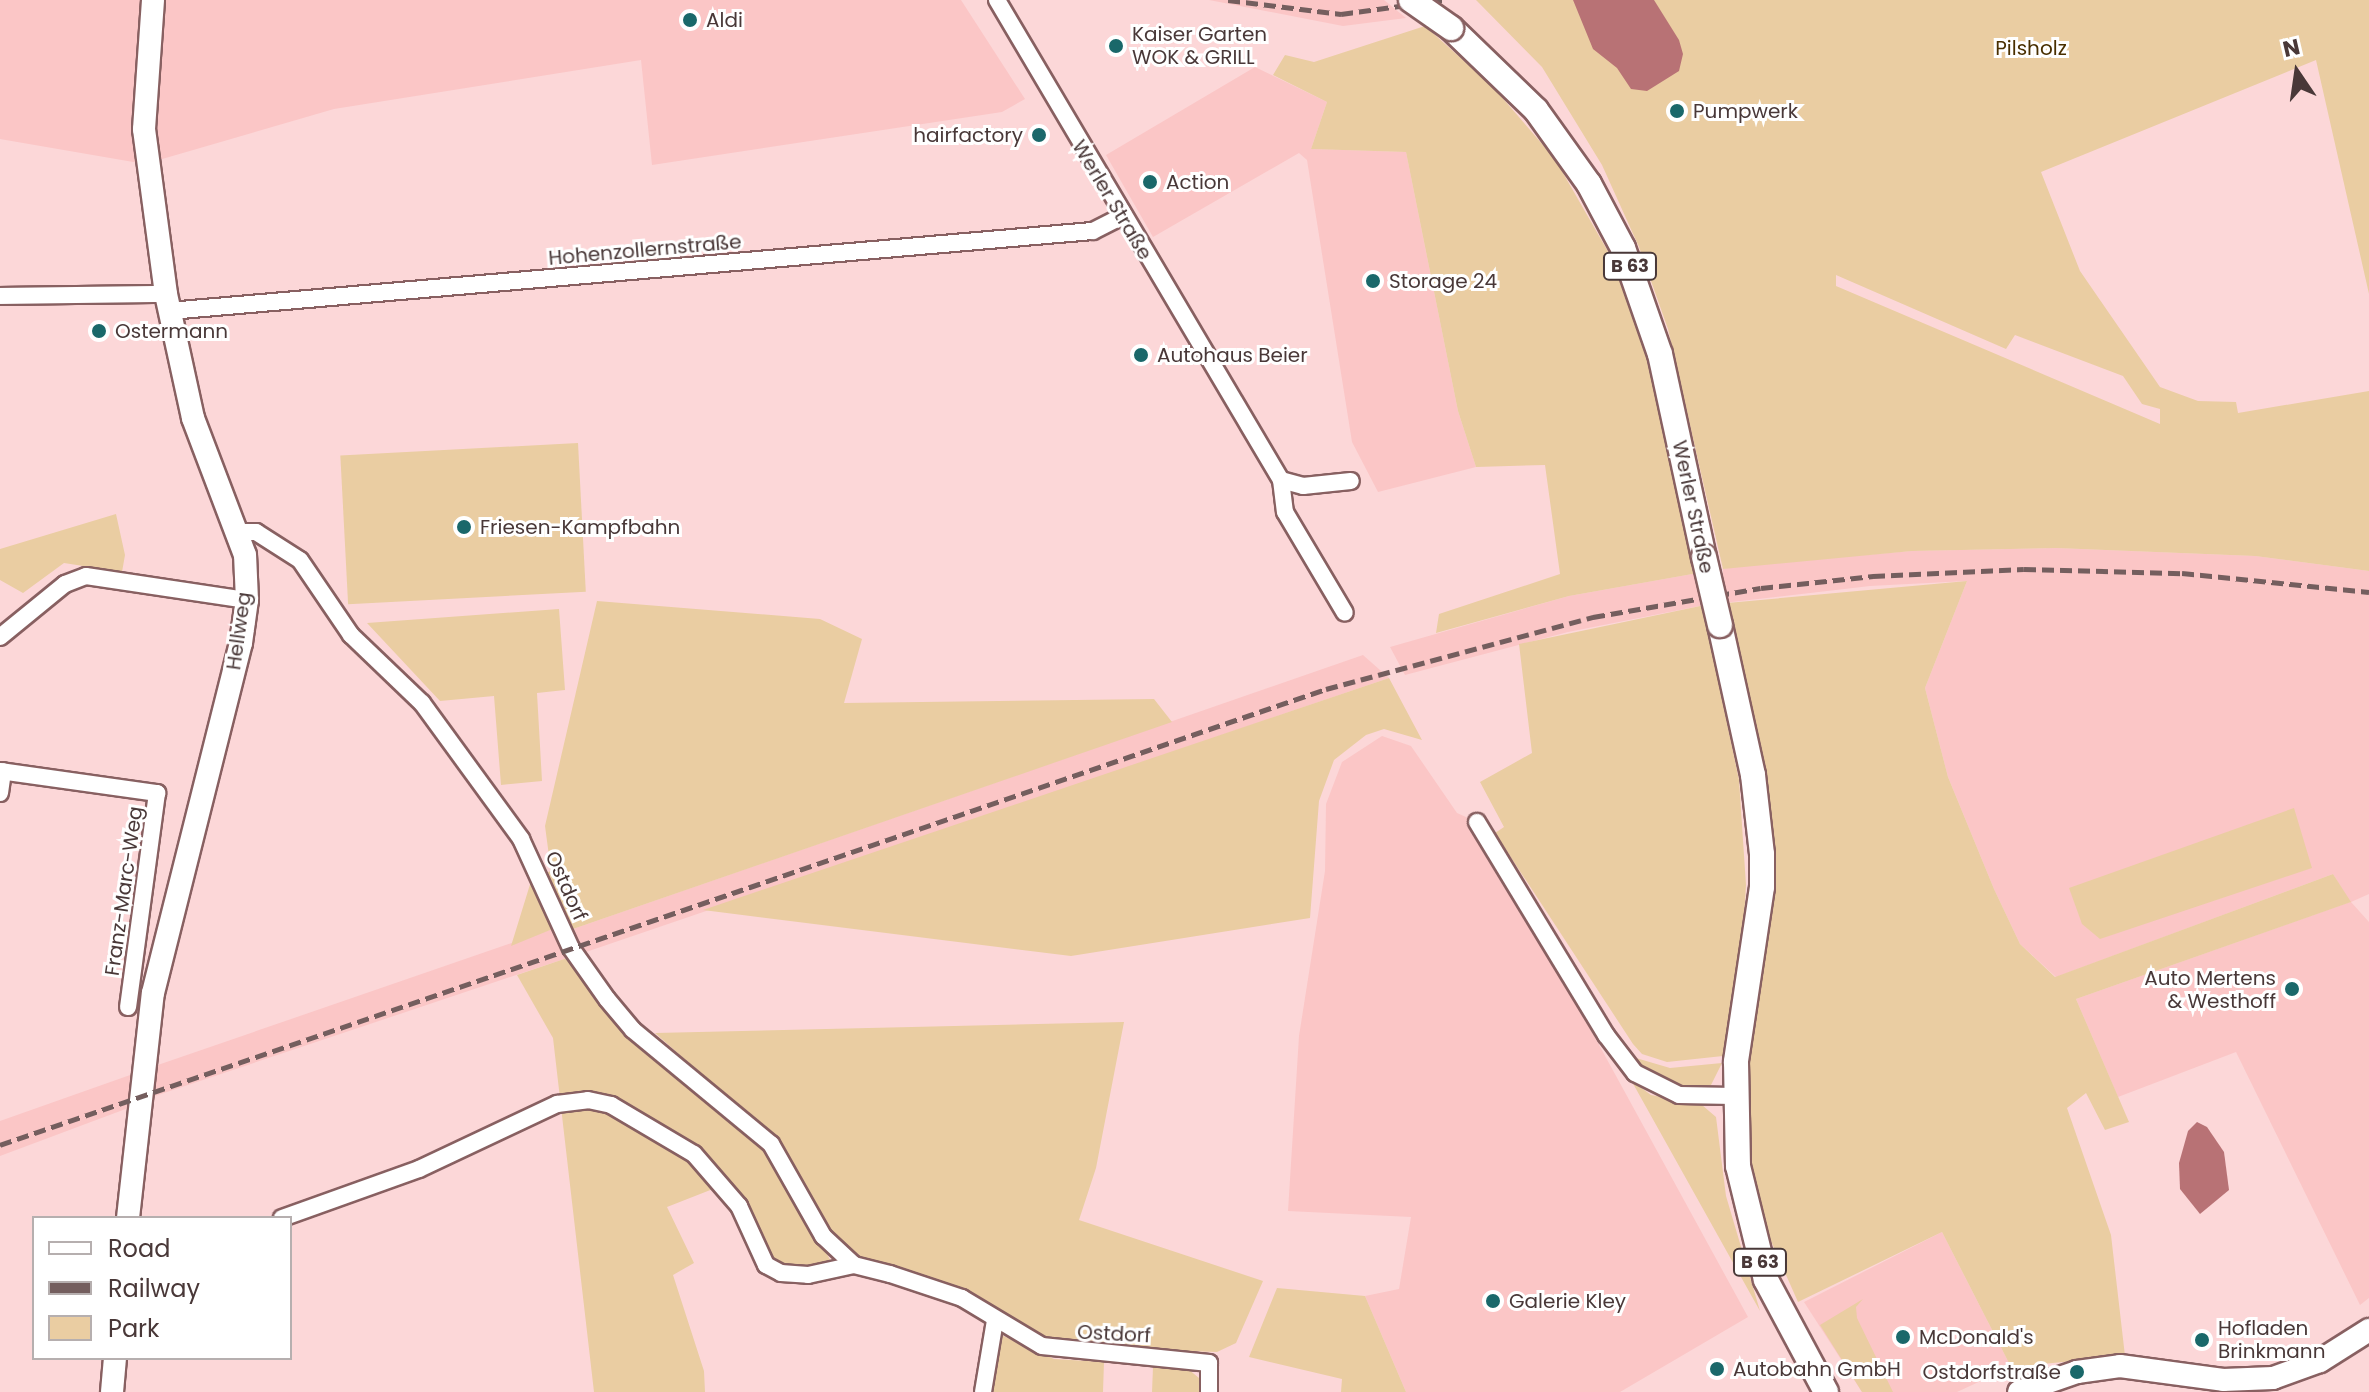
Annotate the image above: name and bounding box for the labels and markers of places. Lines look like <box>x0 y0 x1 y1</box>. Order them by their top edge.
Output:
place label: Aldi <box>706 8 743 32</box>
marker: Aldi <box>681 11 699 29</box>
place label: Kaiser Garten WOK & GRILL <box>1132 22 1267 69</box>
marker: Kaiser Garten WOK & GRILL <box>1107 37 1125 55</box>
place label: Pumpwerk <box>1693 99 1798 123</box>
marker: Pumpwerk <box>1668 102 1686 120</box>
place label: hairfactory <box>913 123 1023 147</box>
marker: hairfactory <box>1030 126 1048 144</box>
place label: Action <box>1166 170 1229 194</box>
marker: Action <box>1141 173 1159 191</box>
place label: Storage 24 <box>1389 269 1497 293</box>
marker: Storage 24 <box>1364 272 1382 290</box>
place label: Ostermann <box>115 319 228 343</box>
marker: Ostermann <box>90 322 108 340</box>
place label: Autohaus Beier <box>1157 343 1308 367</box>
marker: Autohaus Beier <box>1132 346 1150 364</box>
place label: Friesen-Kampfbahn <box>480 515 680 539</box>
marker: Friesen-Kampfbahn <box>455 518 473 536</box>
place label: Auto Mertens & Westhoff <box>2144 966 2276 1013</box>
marker: Auto Mertens & Westhoff <box>2283 980 2301 998</box>
place label: Galerie Kley <box>1509 1289 1626 1313</box>
marker: Galerie Kley <box>1484 1292 1502 1310</box>
place label: Hofladen Brinkmann <box>2218 1316 2325 1363</box>
place label: McDonald's <box>1919 1325 2034 1349</box>
marker: McDonald's <box>1894 1328 1912 1346</box>
marker: Hofladen Brinkmann <box>2193 1331 2211 1349</box>
place label: Autobahn GmbH <box>1733 1357 1901 1381</box>
marker: Autobahn GmbH <box>1708 1360 1726 1378</box>
place label: Ostdorfstraße <box>1922 1360 2061 1384</box>
marker: Ostdorfstraße <box>2068 1363 2086 1381</box>

